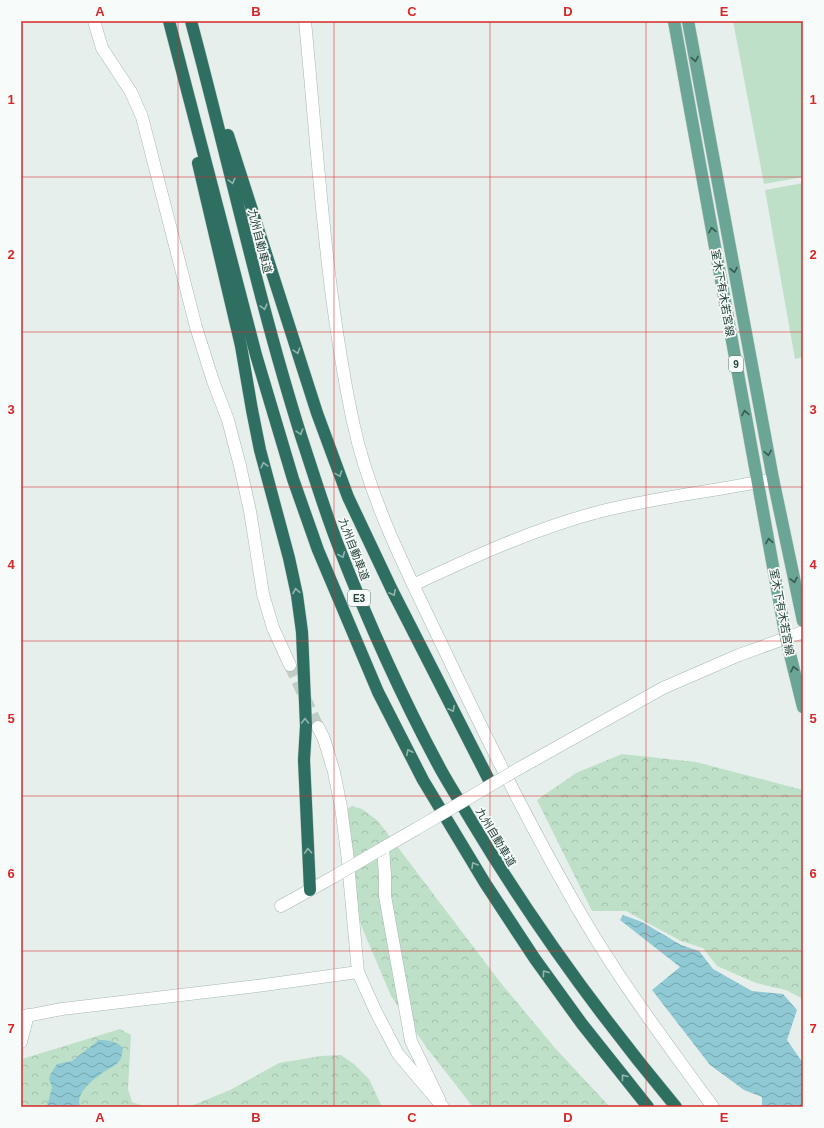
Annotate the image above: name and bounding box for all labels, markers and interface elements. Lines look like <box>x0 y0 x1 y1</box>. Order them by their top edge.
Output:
text: A <box>95 4 105 19</box>
text: B <box>251 4 261 19</box>
text: C <box>407 4 417 19</box>
text: D <box>563 4 573 19</box>
text: E <box>720 4 729 19</box>
one-way arrow <box>690 56 698 62</box>
text: 1 <box>7 92 15 107</box>
text: 1 <box>809 92 817 107</box>
one-way arrow <box>227 178 235 184</box>
street label: 九州自動車道 <box>246 208 274 274</box>
one-way arrow <box>708 227 717 233</box>
text: 2 <box>7 247 15 262</box>
text: 2 <box>809 247 817 262</box>
street label: 室木下有木若宮線 <box>709 249 737 337</box>
one-way arrow <box>729 267 738 273</box>
one-way arrow <box>259 303 268 310</box>
one-way arrow <box>292 348 301 355</box>
road number: 9 <box>729 356 743 372</box>
text: 3 <box>7 402 15 417</box>
text: 3 <box>809 402 817 417</box>
one-way arrow <box>742 410 750 416</box>
one-way arrow <box>295 428 304 435</box>
one-way arrow <box>763 449 772 456</box>
one-way arrow <box>260 462 269 469</box>
one-way arrow <box>335 471 343 478</box>
street label: 九州自動車道 <box>337 516 371 582</box>
one-way arrow <box>765 538 773 544</box>
one-way arrow <box>337 551 345 558</box>
text: 4 <box>7 557 15 572</box>
text: 4 <box>809 557 817 572</box>
street label: 室木下有木若宮線 <box>768 568 796 656</box>
one-way arrow <box>790 577 798 583</box>
one-way arrow <box>292 588 301 594</box>
one-way arrow <box>388 589 396 596</box>
road number: E3 <box>348 590 370 606</box>
one-way arrow <box>790 665 799 672</box>
one-way arrow <box>447 704 455 712</box>
text: 5 <box>7 711 15 726</box>
text: 5 <box>809 711 817 726</box>
one-way arrow <box>301 718 309 724</box>
one-way arrow <box>406 749 414 756</box>
street label: 九州自動車道 <box>474 806 518 868</box>
one-way arrow <box>304 848 313 854</box>
one-way arrow <box>471 862 478 869</box>
text: 6 <box>7 866 15 881</box>
text: 6 <box>809 866 817 881</box>
one-way arrow <box>543 971 550 978</box>
text: 7 <box>7 1021 15 1036</box>
text: 7 <box>809 1021 817 1036</box>
one-way arrow <box>621 1074 628 1081</box>
text: A <box>95 1110 105 1125</box>
text: B <box>251 1110 261 1125</box>
text: C <box>407 1110 417 1125</box>
text: D <box>563 1110 573 1125</box>
text: E <box>720 1110 729 1125</box>

